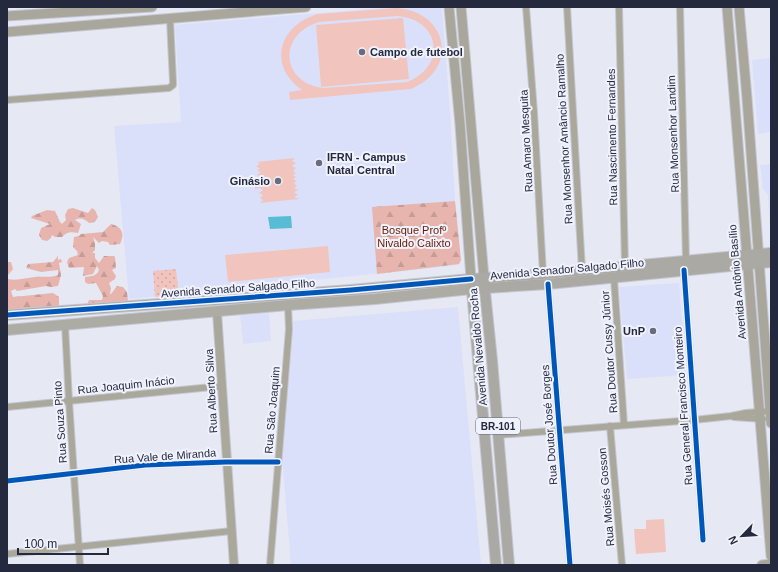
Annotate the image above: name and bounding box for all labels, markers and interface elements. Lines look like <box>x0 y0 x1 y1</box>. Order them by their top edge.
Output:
place label: Campo de futebol <box>370 46 463 58</box>
marker: Campo de futebol <box>357 47 367 57</box>
street label: Rua Monsenhor Amâncio Ramalho <box>554 54 574 224</box>
street label: Rua Nascimento Fernandes <box>605 68 619 206</box>
street label: Rua Monsenhor Landim <box>665 75 681 193</box>
street label: Rua Amaro Mesquita <box>517 89 535 193</box>
place label: IFRN - Campus Natal Central <box>327 151 406 176</box>
marker: IFRN - Campus Natal Central <box>314 158 324 168</box>
place label: Ginásio <box>230 175 270 187</box>
marker: Ginásio <box>273 176 283 186</box>
park label: Bosque Profº Nivaldo Calixto <box>377 224 451 249</box>
street label: Avenida Antônio Basílio <box>726 224 748 340</box>
street label: Avenida Senador Salgado Filho <box>490 256 644 282</box>
street label: Avenida Senador Salgado Filho <box>161 277 315 299</box>
street label: Avenida Nevaldo Rocha <box>467 287 489 406</box>
street label: Rua Doutor Cussy Júnior <box>599 290 619 414</box>
place label: UnP <box>623 325 645 337</box>
marker: UnP <box>648 326 658 336</box>
street label: Rua General Francisco Monteiro <box>671 326 695 486</box>
street label: Rua Alberto Silva <box>203 348 219 433</box>
street label: Rua Doutor José Borges <box>539 364 559 485</box>
street label: Rua São Joaquim <box>262 366 282 454</box>
street label: Rua Joaquim Inácio <box>77 374 175 396</box>
street label: Rua Souza Pinto <box>51 380 69 464</box>
road number: BR-101 <box>476 418 520 434</box>
street label: Rua Vale de Miranda <box>113 446 217 466</box>
street label: Rua Moisés Gosson <box>596 447 616 547</box>
north arrow <box>722 516 762 556</box>
scale bar <box>18 530 108 556</box>
text: N <box>726 534 740 546</box>
text: 100 m <box>24 537 57 551</box>

